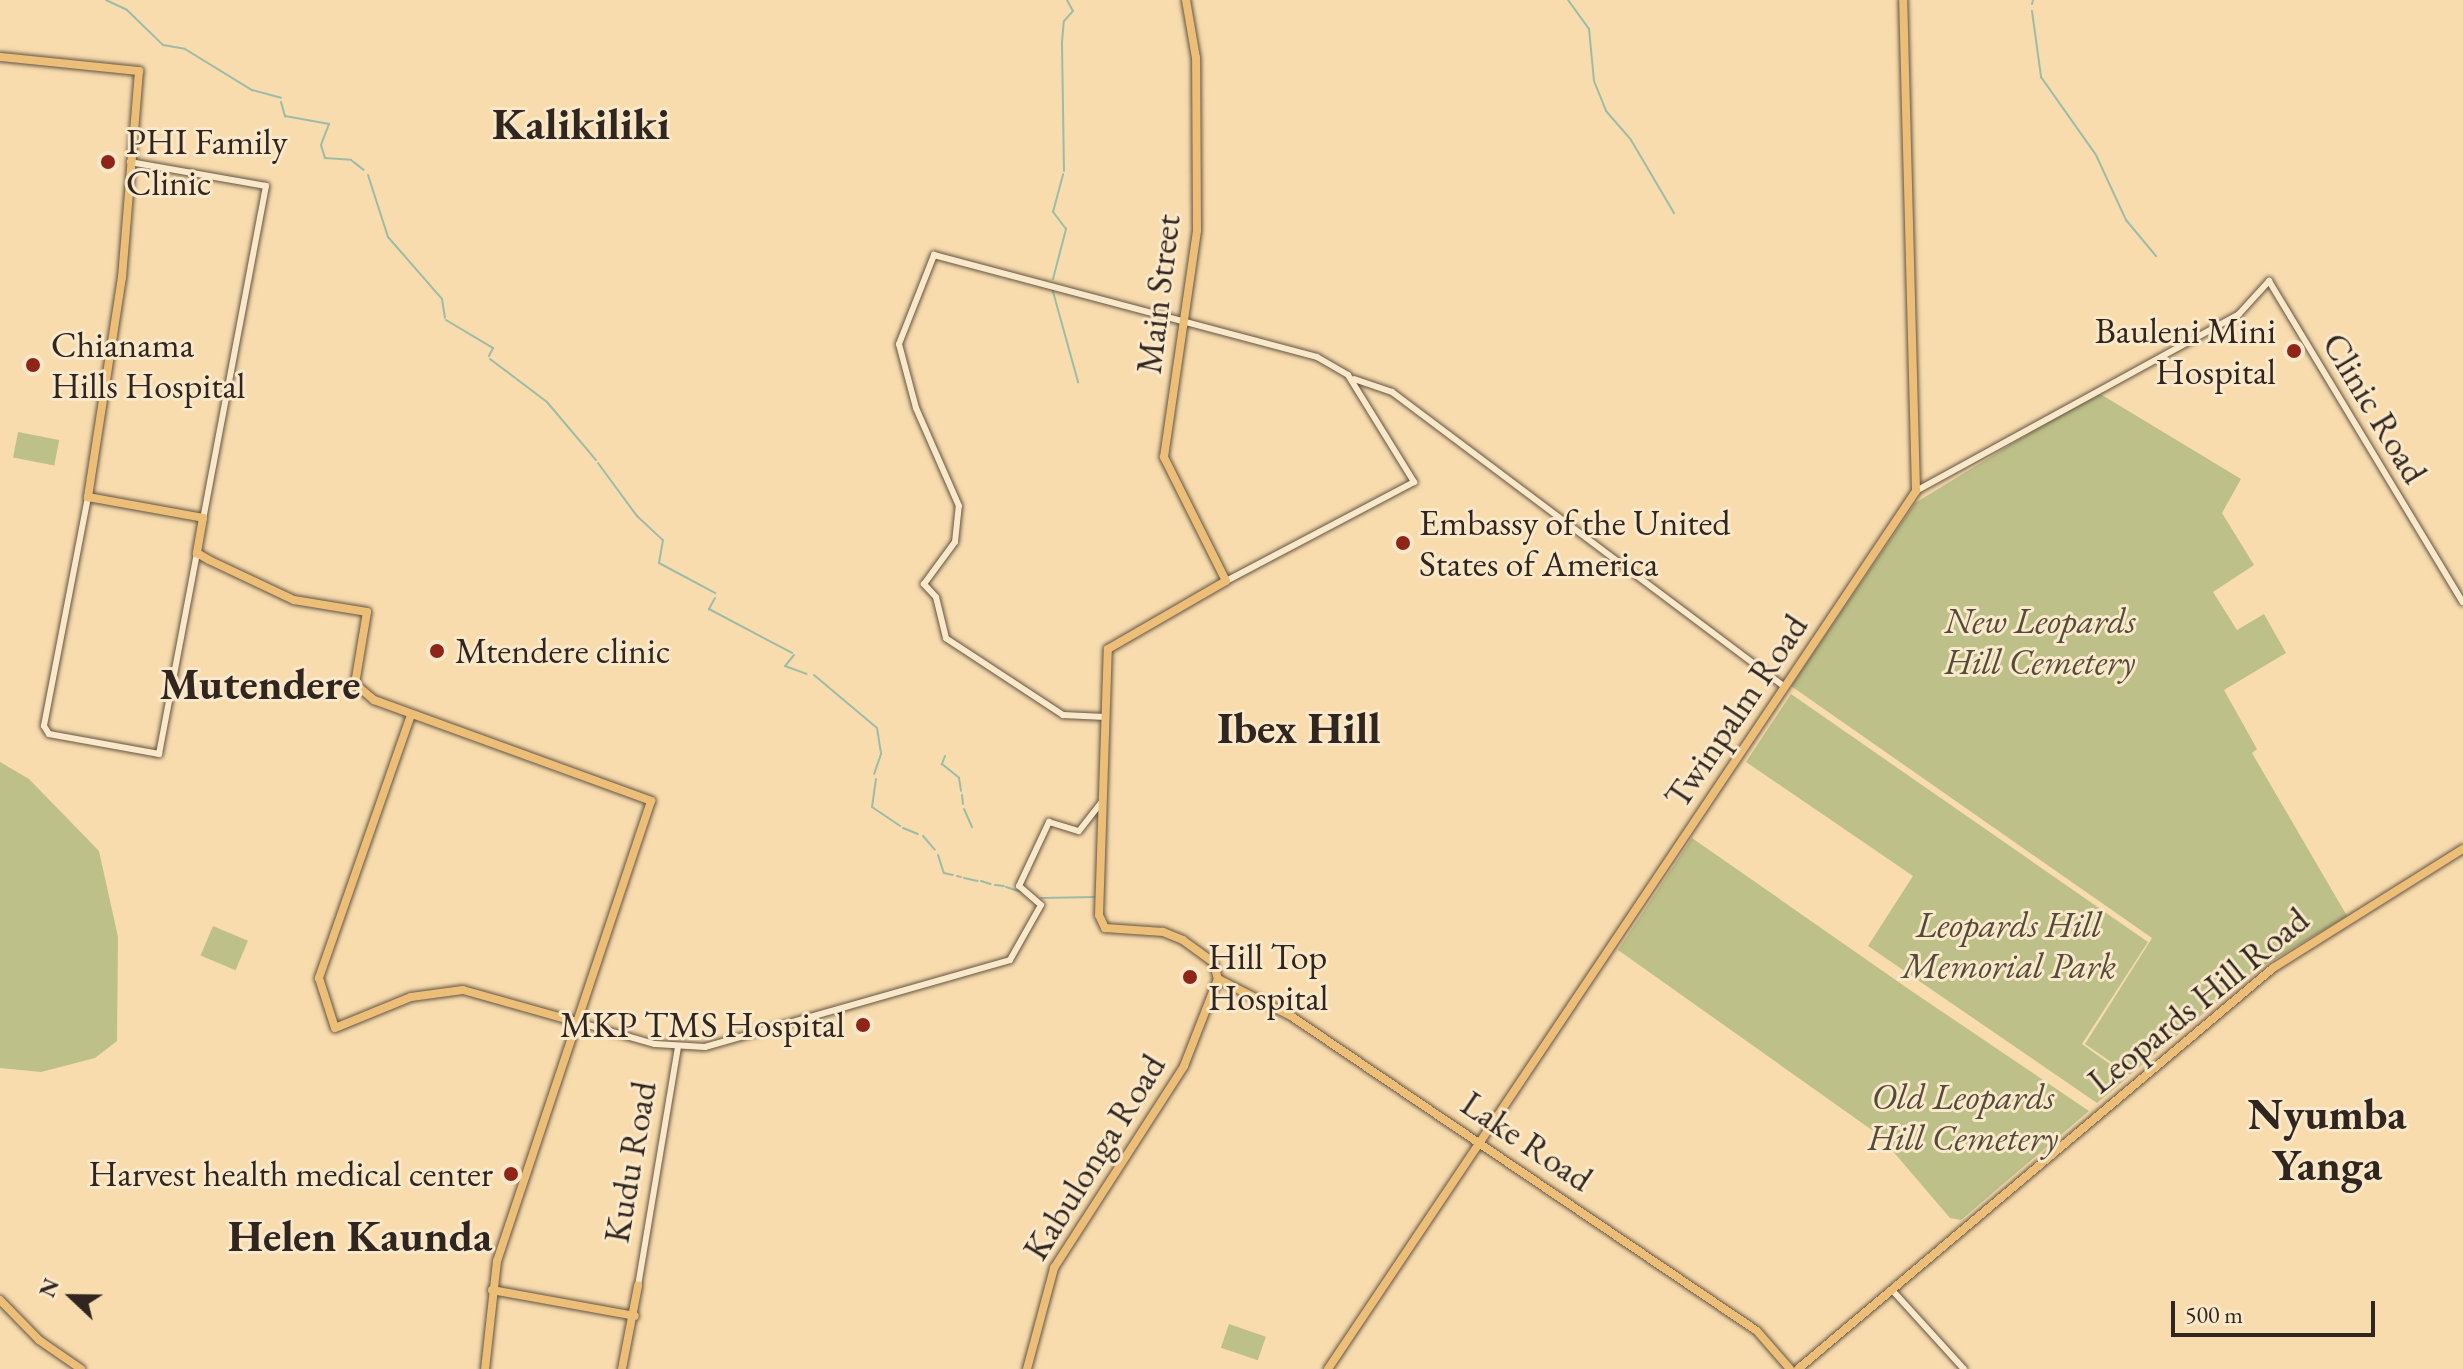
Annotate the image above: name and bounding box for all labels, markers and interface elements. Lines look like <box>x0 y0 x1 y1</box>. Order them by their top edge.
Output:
district label: Kalikiliki <box>492 98 670 150</box>
place label: PHI Family Clinic <box>126 119 287 204</box>
marker: PHI Family Clinic <box>97 151 119 173</box>
street label: Main Street <box>1127 212 1189 376</box>
place label: Bauleni Mini Hospital <box>2095 308 2276 393</box>
place label: Chianama Hills Hospital <box>51 322 246 407</box>
street label: Clinic Road <box>2313 325 2437 491</box>
marker: Bauleni Mini Hospital <box>2283 340 2305 362</box>
marker: Chianama Hills Hospital <box>22 354 44 376</box>
place label: Embassy of the United States of America <box>1419 500 1731 585</box>
marker: Embassy of the United States of America <box>1394 534 1412 552</box>
park label: New Leopards Hill Cemetery <box>1944 598 2136 683</box>
street label: Twinpalm Road <box>1655 606 1817 816</box>
place label: Mtendere clinic <box>455 629 670 673</box>
marker: Mtendere clinic <box>426 640 448 662</box>
district label: Mutendere <box>159 658 361 710</box>
district label: Ibex Hill <box>1217 702 1381 754</box>
street label: Leopards Hill Road <box>2079 898 2317 1102</box>
park label: Leopards Hill Memorial Park <box>1902 902 2116 987</box>
place label: Hill Top Hospital <box>1208 934 1328 1019</box>
marker: Hill Top Hospital <box>1179 966 1201 988</box>
place label: MKP TMS Hospital <box>560 1003 845 1047</box>
marker: MKP TMS Hospital <box>852 1014 874 1036</box>
street label: Kabulonga Road <box>1014 1046 1174 1268</box>
park label: Old Leopards Hill Cemetery <box>1868 1074 2058 1159</box>
street label: Kudu Road <box>595 1078 665 1246</box>
street label: Lake Road <box>1453 1081 1601 1201</box>
district label: Nyumba Yanga <box>2248 1089 2406 1192</box>
place label: Harvest health medical center <box>88 1152 493 1196</box>
marker: Harvest health medical center <box>500 1163 522 1185</box>
district label: Helen Kaunda <box>228 1210 492 1262</box>
north arrow <box>32 1257 112 1337</box>
text: N <box>33 1274 66 1302</box>
scale bar <box>2175 1285 2379 1335</box>
text: 500 m <box>2185 1299 2243 1330</box>

